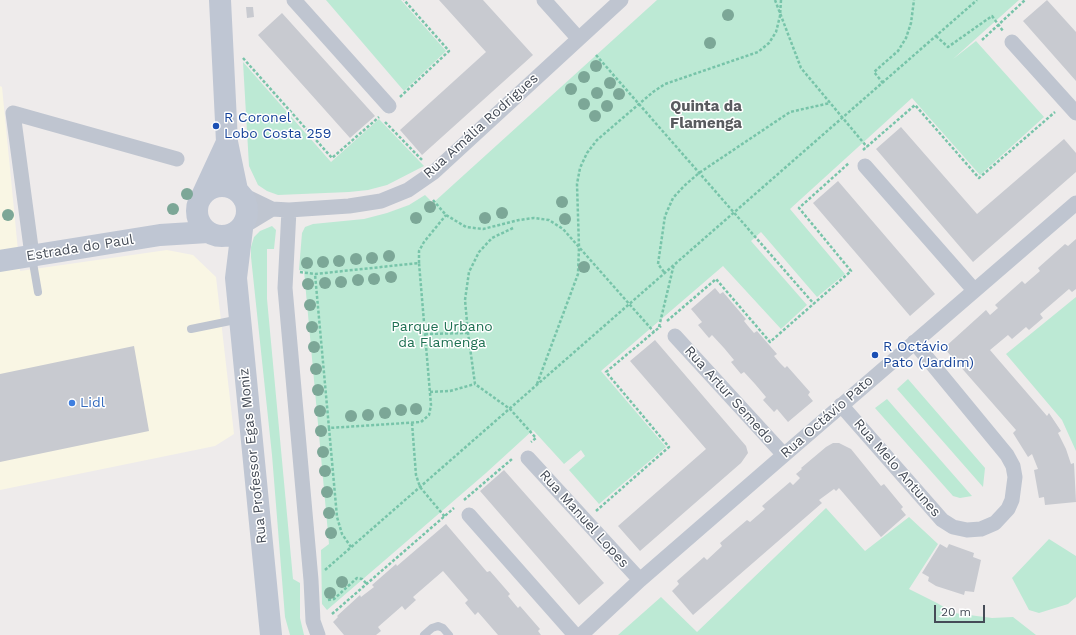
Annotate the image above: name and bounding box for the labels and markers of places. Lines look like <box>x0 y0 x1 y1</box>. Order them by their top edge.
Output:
place label: R Coronel Lobo Costa 259 <box>224 110 331 142</box>
marker: R Coronel Lobo Costa 259 <box>211 121 221 131</box>
place label: R Octávio Pato (Jardim) <box>883 339 974 372</box>
marker: R Octávio Pato (Jardim) <box>870 350 880 360</box>
place label: Lidl <box>80 395 105 411</box>
marker: Lidl <box>67 398 77 408</box>

